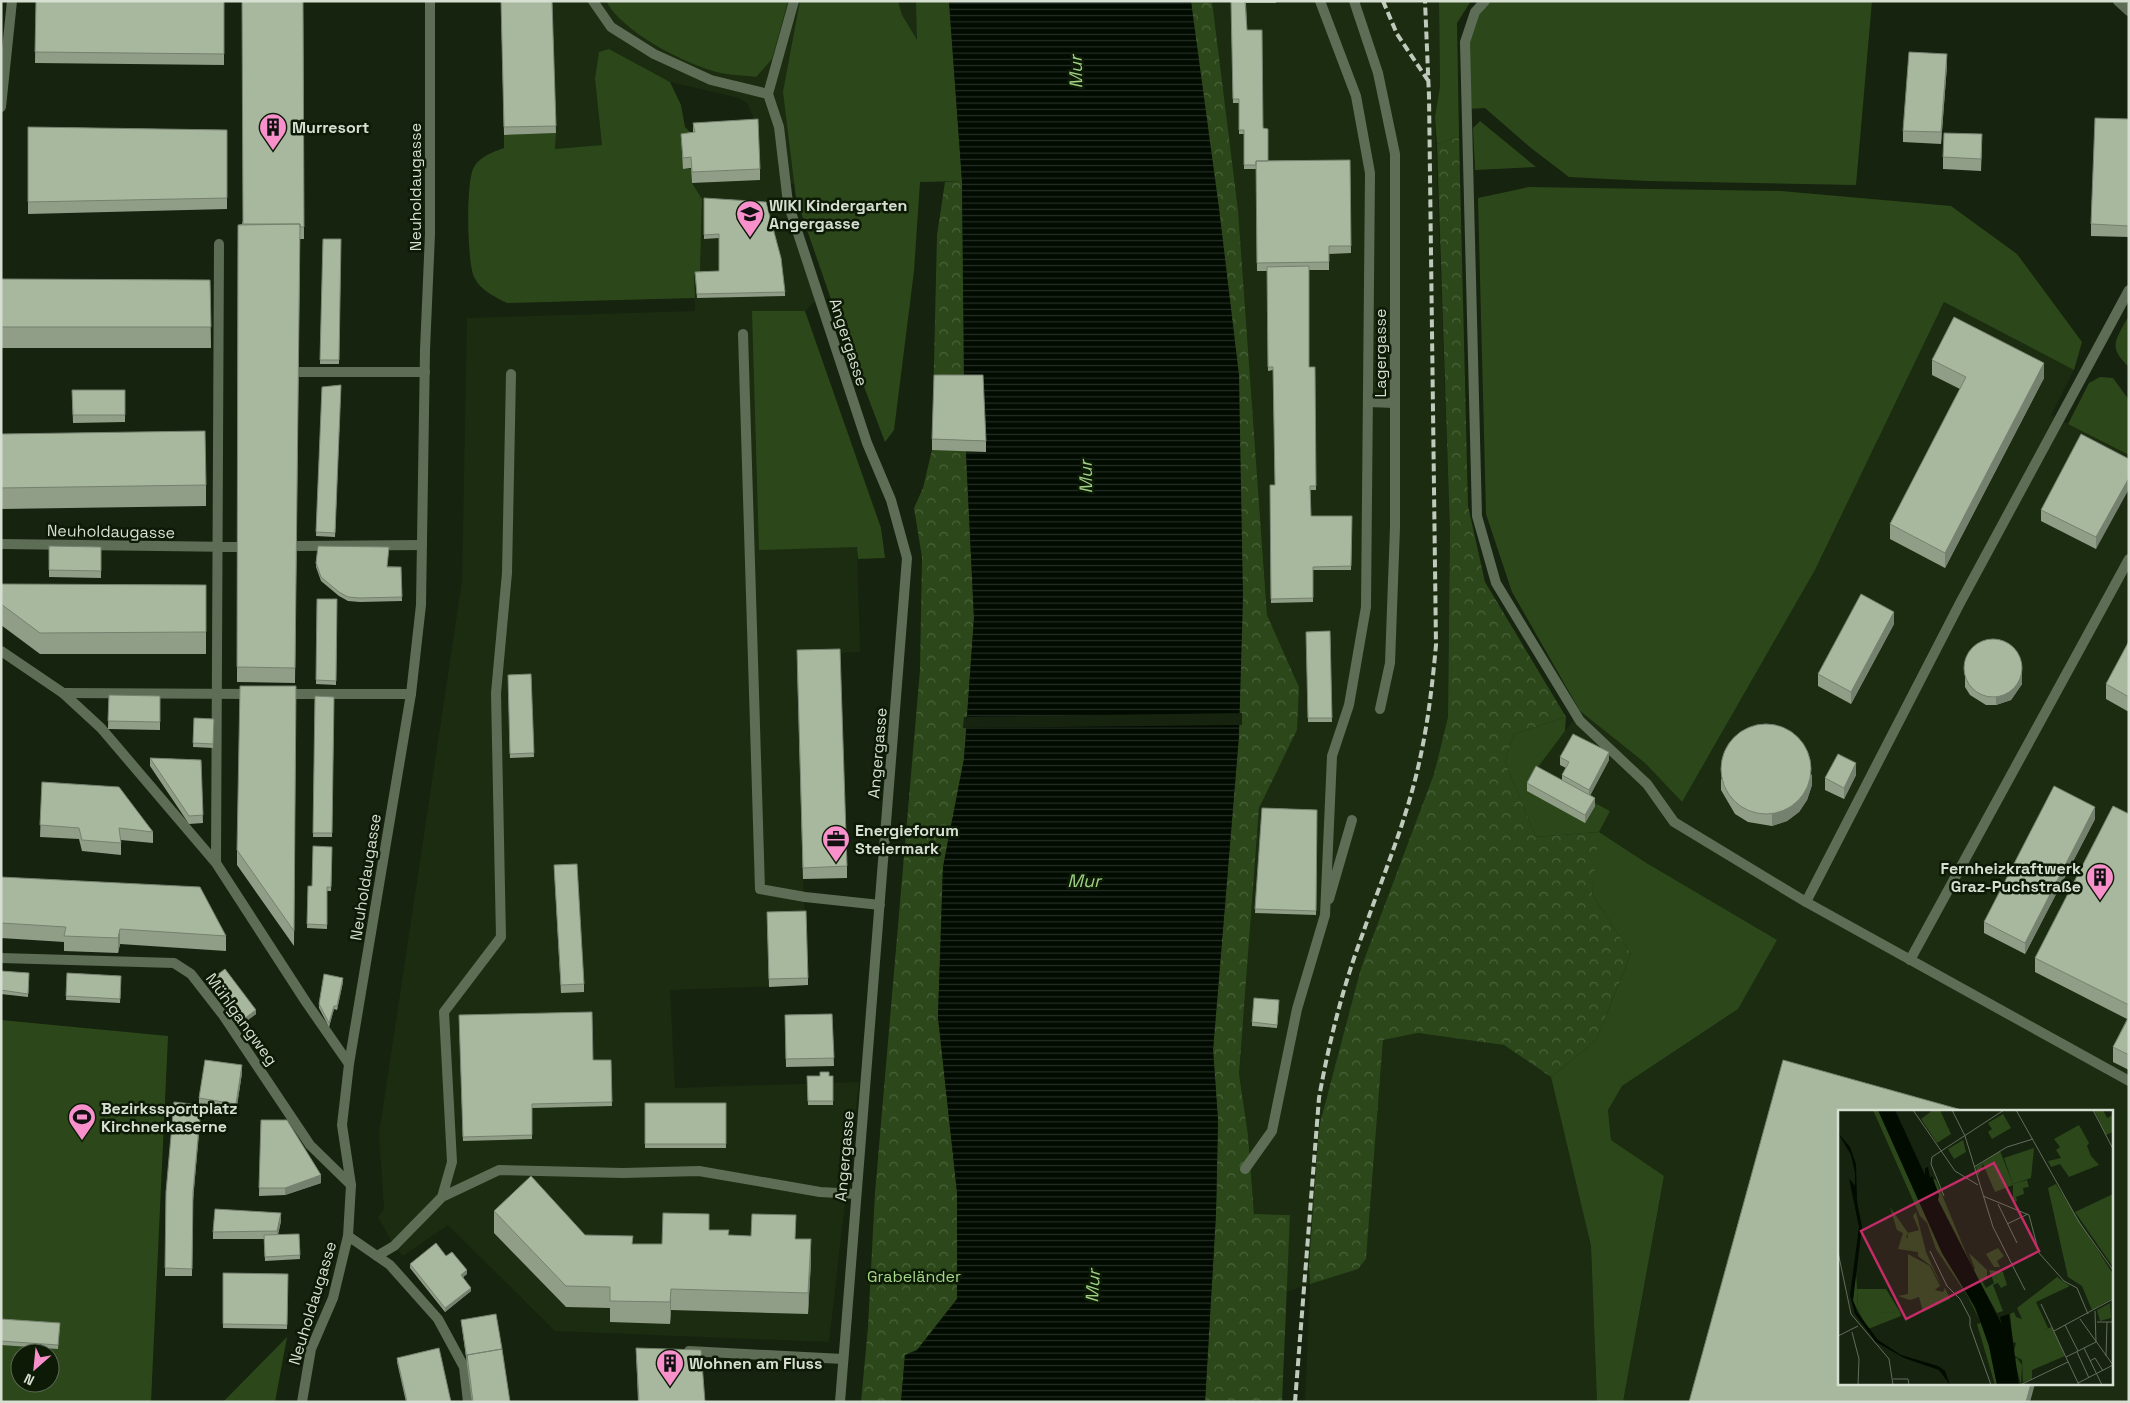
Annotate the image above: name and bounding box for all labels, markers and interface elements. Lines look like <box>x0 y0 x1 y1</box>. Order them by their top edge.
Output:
water label: Mur <box>1064 53 1087 89</box>
building icon: Murresort <box>258 112 288 151</box>
place label: Murresort <box>292 117 369 138</box>
street label: Neuholdaugasse <box>405 123 426 251</box>
place label: WIKI Kindergarten Angergasse <box>769 195 907 234</box>
school or university icon: WIKI Kindergarten Angergasse <box>735 199 765 238</box>
street label: Angergasse <box>824 296 873 389</box>
street label: Lagergasse <box>1370 309 1391 397</box>
water label: Mur <box>1074 458 1097 494</box>
street label: Neuholdaugasse <box>47 520 175 543</box>
street label: Angergasse <box>863 707 892 799</box>
street label: Neuholdaugasse <box>345 812 386 942</box>
place label: Energieforum Steiermark <box>855 820 959 859</box>
office icon: Energieforum Steiermark <box>821 824 851 863</box>
place label: Fernheizkraftwerk Graz-Puchstraße <box>1940 858 2081 897</box>
building icon: Fernheizkraftwerk Graz-Puchstraße <box>2085 862 2115 901</box>
water label: Mur <box>1067 869 1103 892</box>
street label: Mühlgangweg <box>201 969 282 1070</box>
place label: Bezirkssportplatz Kirchnerkaserne <box>101 1098 238 1137</box>
sports icon: Bezirkssportplatz Kirchnerkaserne <box>67 1102 97 1141</box>
street label: Angergasse <box>830 1110 859 1202</box>
inset map <box>1838 1110 2112 1386</box>
street label: Neuholdaugasse <box>284 1239 341 1368</box>
park label: Grabeländer <box>867 1266 961 1287</box>
water label: Mur <box>1080 1266 1105 1303</box>
north arrow <box>10 1343 60 1393</box>
building icon: Wohnen am Fluss <box>655 1348 685 1387</box>
place label: Wohnen am Fluss <box>689 1353 822 1374</box>
text: N <box>21 1369 37 1390</box>

